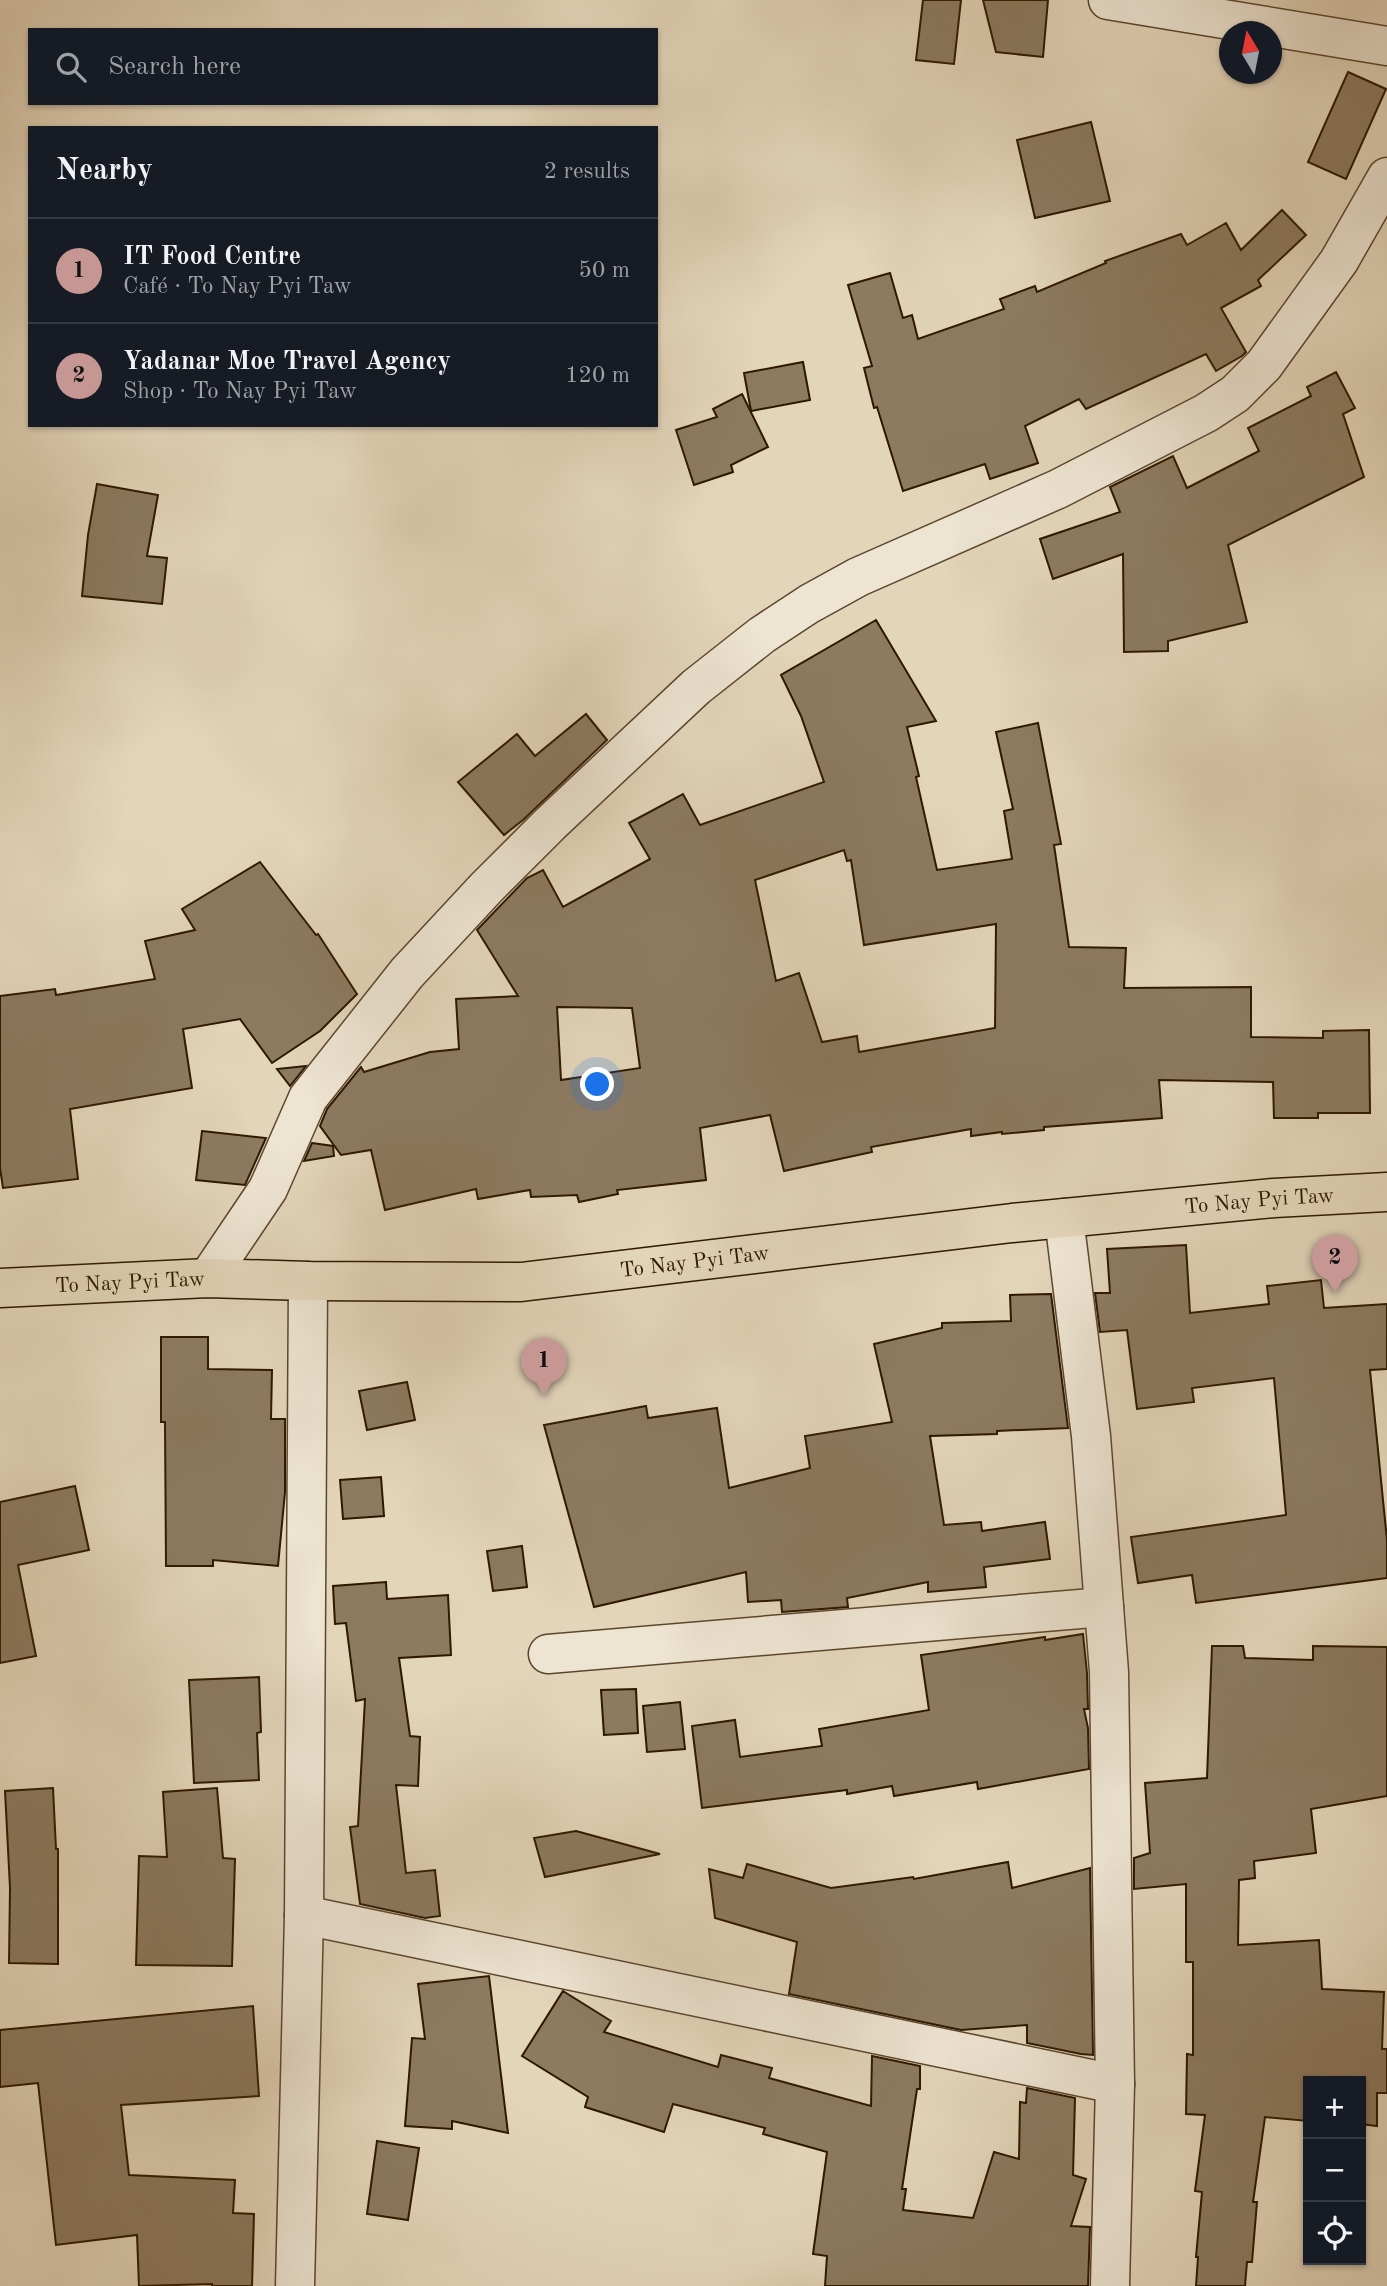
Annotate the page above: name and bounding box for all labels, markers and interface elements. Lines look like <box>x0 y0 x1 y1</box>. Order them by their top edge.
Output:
north arrow <box>1219 21 1282 84</box>
search box <box>28 28 658 105</box>
icon: search <box>52 48 90 86</box>
text: Search here <box>108 54 241 80</box>
text: Nearby <box>56 156 153 186</box>
text: 2 results <box>544 160 630 183</box>
text: IT Food Centre <box>123 244 301 270</box>
text: 1 <box>72 259 86 282</box>
text: 50 m <box>579 259 630 282</box>
text: Café · To Nay Pyi Taw <box>123 275 352 298</box>
text: Yadanar Moe Travel Agency <box>123 349 451 375</box>
text: 2 <box>72 364 86 387</box>
text: 120 m <box>565 364 630 387</box>
text: Shop · To Nay Pyi Taw <box>123 380 357 403</box>
your location <box>580 1067 614 1101</box>
street label: To Nay Pyi Taw <box>1183 1186 1335 1219</box>
pin: 2 <box>1312 1235 1358 1293</box>
street label: To Nay Pyi Taw <box>619 1243 770 1282</box>
street label: To Nay Pyi Taw <box>54 1269 205 1297</box>
pin: 1 <box>521 1338 567 1396</box>
map controls <box>1303 2076 1366 2265</box>
button: + <box>1303 2076 1366 2139</box>
button: − <box>1303 2139 1366 2202</box>
button: locate <box>1303 2202 1366 2265</box>

